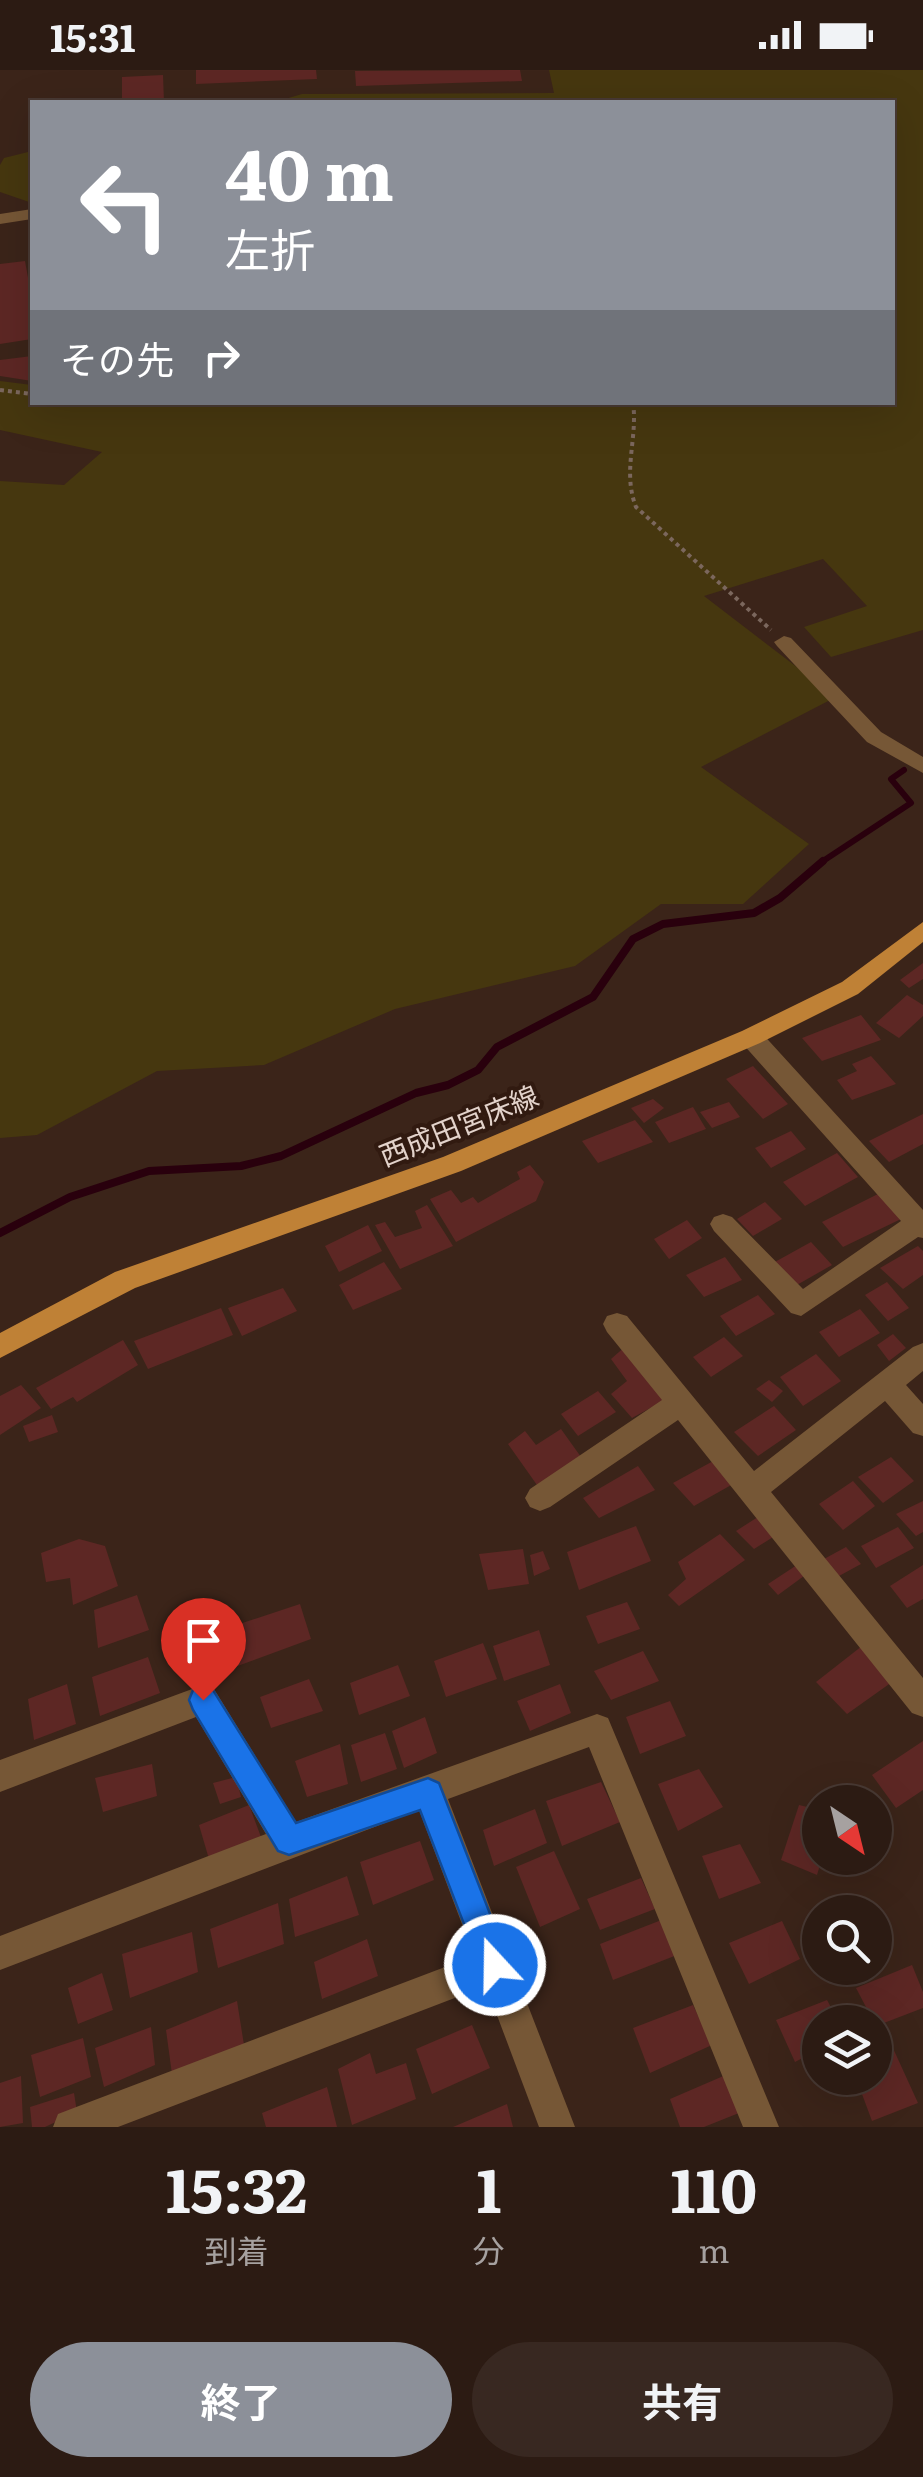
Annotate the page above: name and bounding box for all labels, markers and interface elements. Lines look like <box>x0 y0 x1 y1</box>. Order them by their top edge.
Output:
text: 15:31 <box>50 7 136 64</box>
text: 40 m <box>225 119 394 223</box>
icon: left <box>60 140 190 270</box>
text: 左折 <box>225 214 315 281</box>
text: その先 <box>60 329 174 386</box>
icon: right <box>194 330 249 385</box>
street label: 西成田宮床線 <box>372 1073 544 1175</box>
pin <box>161 1598 246 1701</box>
icon: arrive <box>176 1613 231 1668</box>
north arrow <box>802 1785 892 1875</box>
map controls <box>802 1785 892 2095</box>
button: search <box>802 1895 892 1985</box>
position arrow <box>443 1913 547 2017</box>
button: layers <box>802 2005 892 2095</box>
text: 15:32 <box>166 2142 307 2231</box>
text: 1 <box>476 2142 501 2231</box>
text: 110 <box>671 2142 757 2231</box>
text: 到着 <box>204 2225 268 2273</box>
text: 分 <box>473 2225 505 2273</box>
text: m <box>698 2225 729 2273</box>
button: 終了 <box>30 2342 452 2457</box>
button: 共有 <box>472 2342 893 2457</box>

